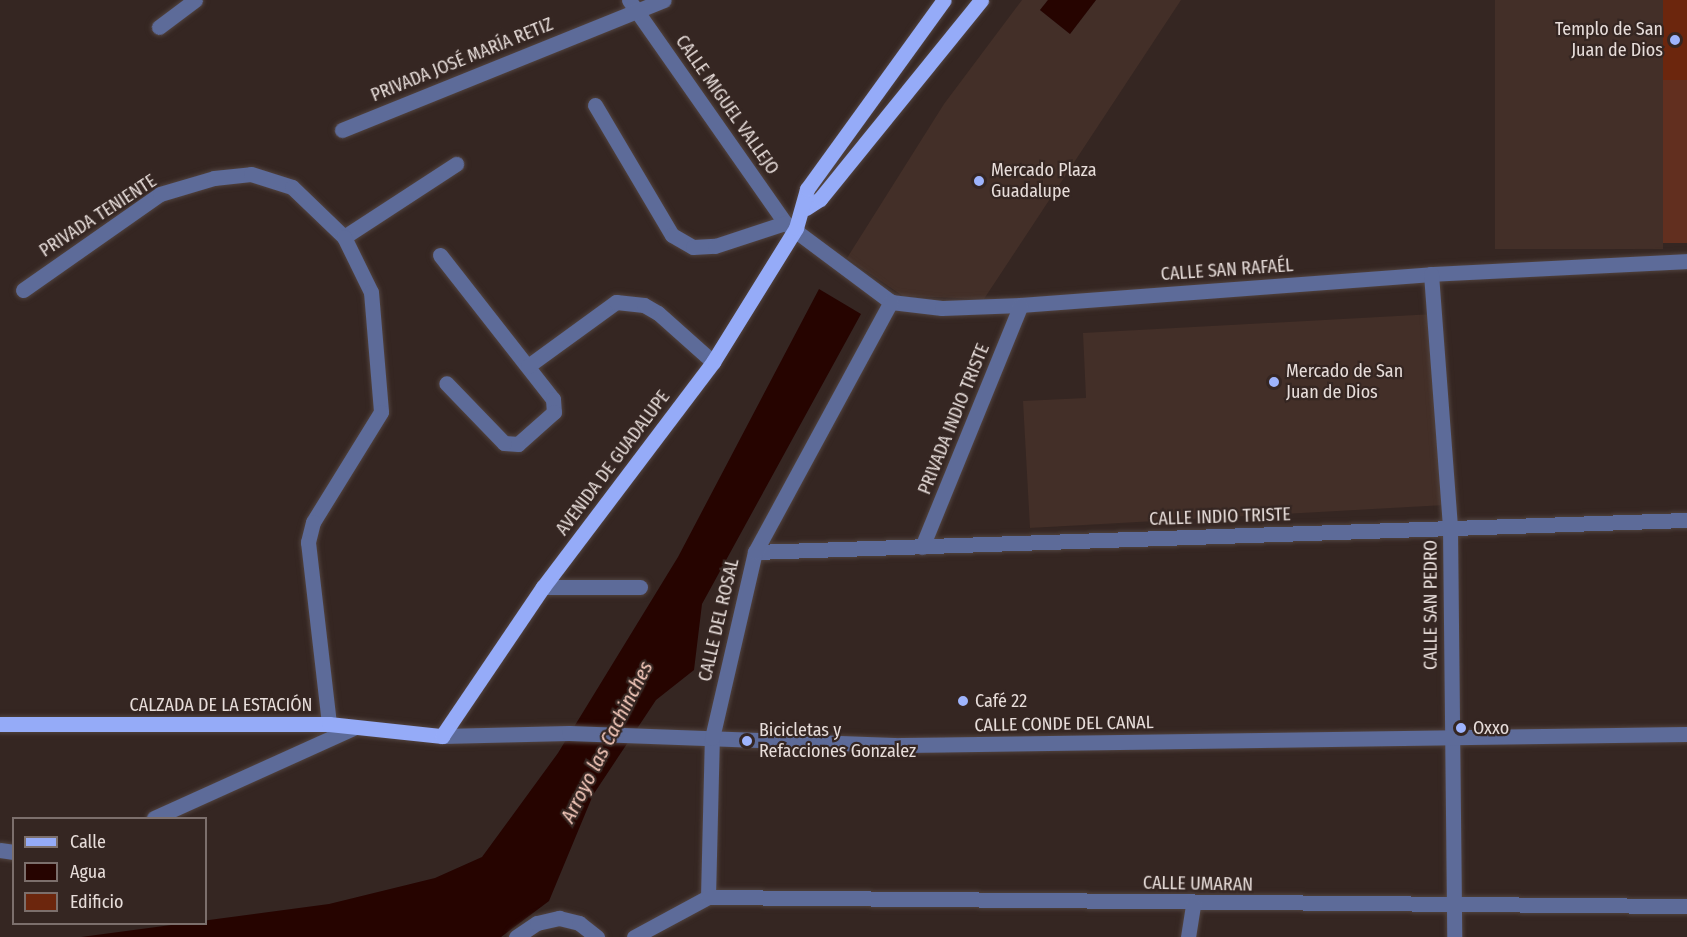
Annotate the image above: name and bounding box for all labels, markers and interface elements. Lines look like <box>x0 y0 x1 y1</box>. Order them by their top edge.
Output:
street label: PRIVADA JOSÉ MARÍA RETIZ <box>368 14 556 106</box>
place label: Templo de San Juan de Dios <box>1555 19 1663 62</box>
street label: CALLE MIGUEL VALLEJO <box>671 31 783 179</box>
marker: Templo de San Juan de Dios <box>1668 33 1682 47</box>
place label: Mercado Plaza Guadalupe <box>991 160 1097 202</box>
street label: PRIVADA TENIENTE <box>36 170 160 262</box>
marker: Mercado Plaza Guadalupe <box>972 174 986 188</box>
street label: CALLE SAN RAFAÉL <box>1160 255 1294 285</box>
street label: PRIVADA INDIO TRISTE <box>914 340 994 498</box>
place label: Mercado de San Juan de Dios <box>1286 361 1403 404</box>
marker: Mercado de San Juan de Dios <box>1267 375 1281 389</box>
street label: AVENIDA DE GUADALUPE <box>552 386 674 540</box>
street label: CALLE INDIO TRISTE <box>1149 504 1291 530</box>
street label: CALLE SAN PEDRO <box>1420 540 1442 670</box>
street label: CALLE DEL ROSAL <box>694 556 744 684</box>
water label: Arroyo las Cachinches <box>556 657 658 827</box>
place label: Café 22 <box>975 690 1027 712</box>
street label: CALZADA DE LA ESTACIÓN <box>130 694 312 716</box>
marker: Café 22 <box>956 694 970 708</box>
street label: CALLE CONDE DEL CANAL <box>974 712 1154 736</box>
place label: Oxxo <box>1473 717 1509 739</box>
place label: Bicicletas y Refacciones Gonzalez <box>759 720 916 762</box>
marker: Oxxo <box>1454 721 1468 735</box>
marker: Bicicletas y Refacciones Gonzalez <box>740 734 754 748</box>
legend <box>12 817 207 925</box>
text: Calle <box>70 831 106 853</box>
text: Agua <box>70 861 106 883</box>
street label: CALLE UMARAN <box>1143 872 1253 896</box>
text: Edificio <box>70 891 123 913</box>

